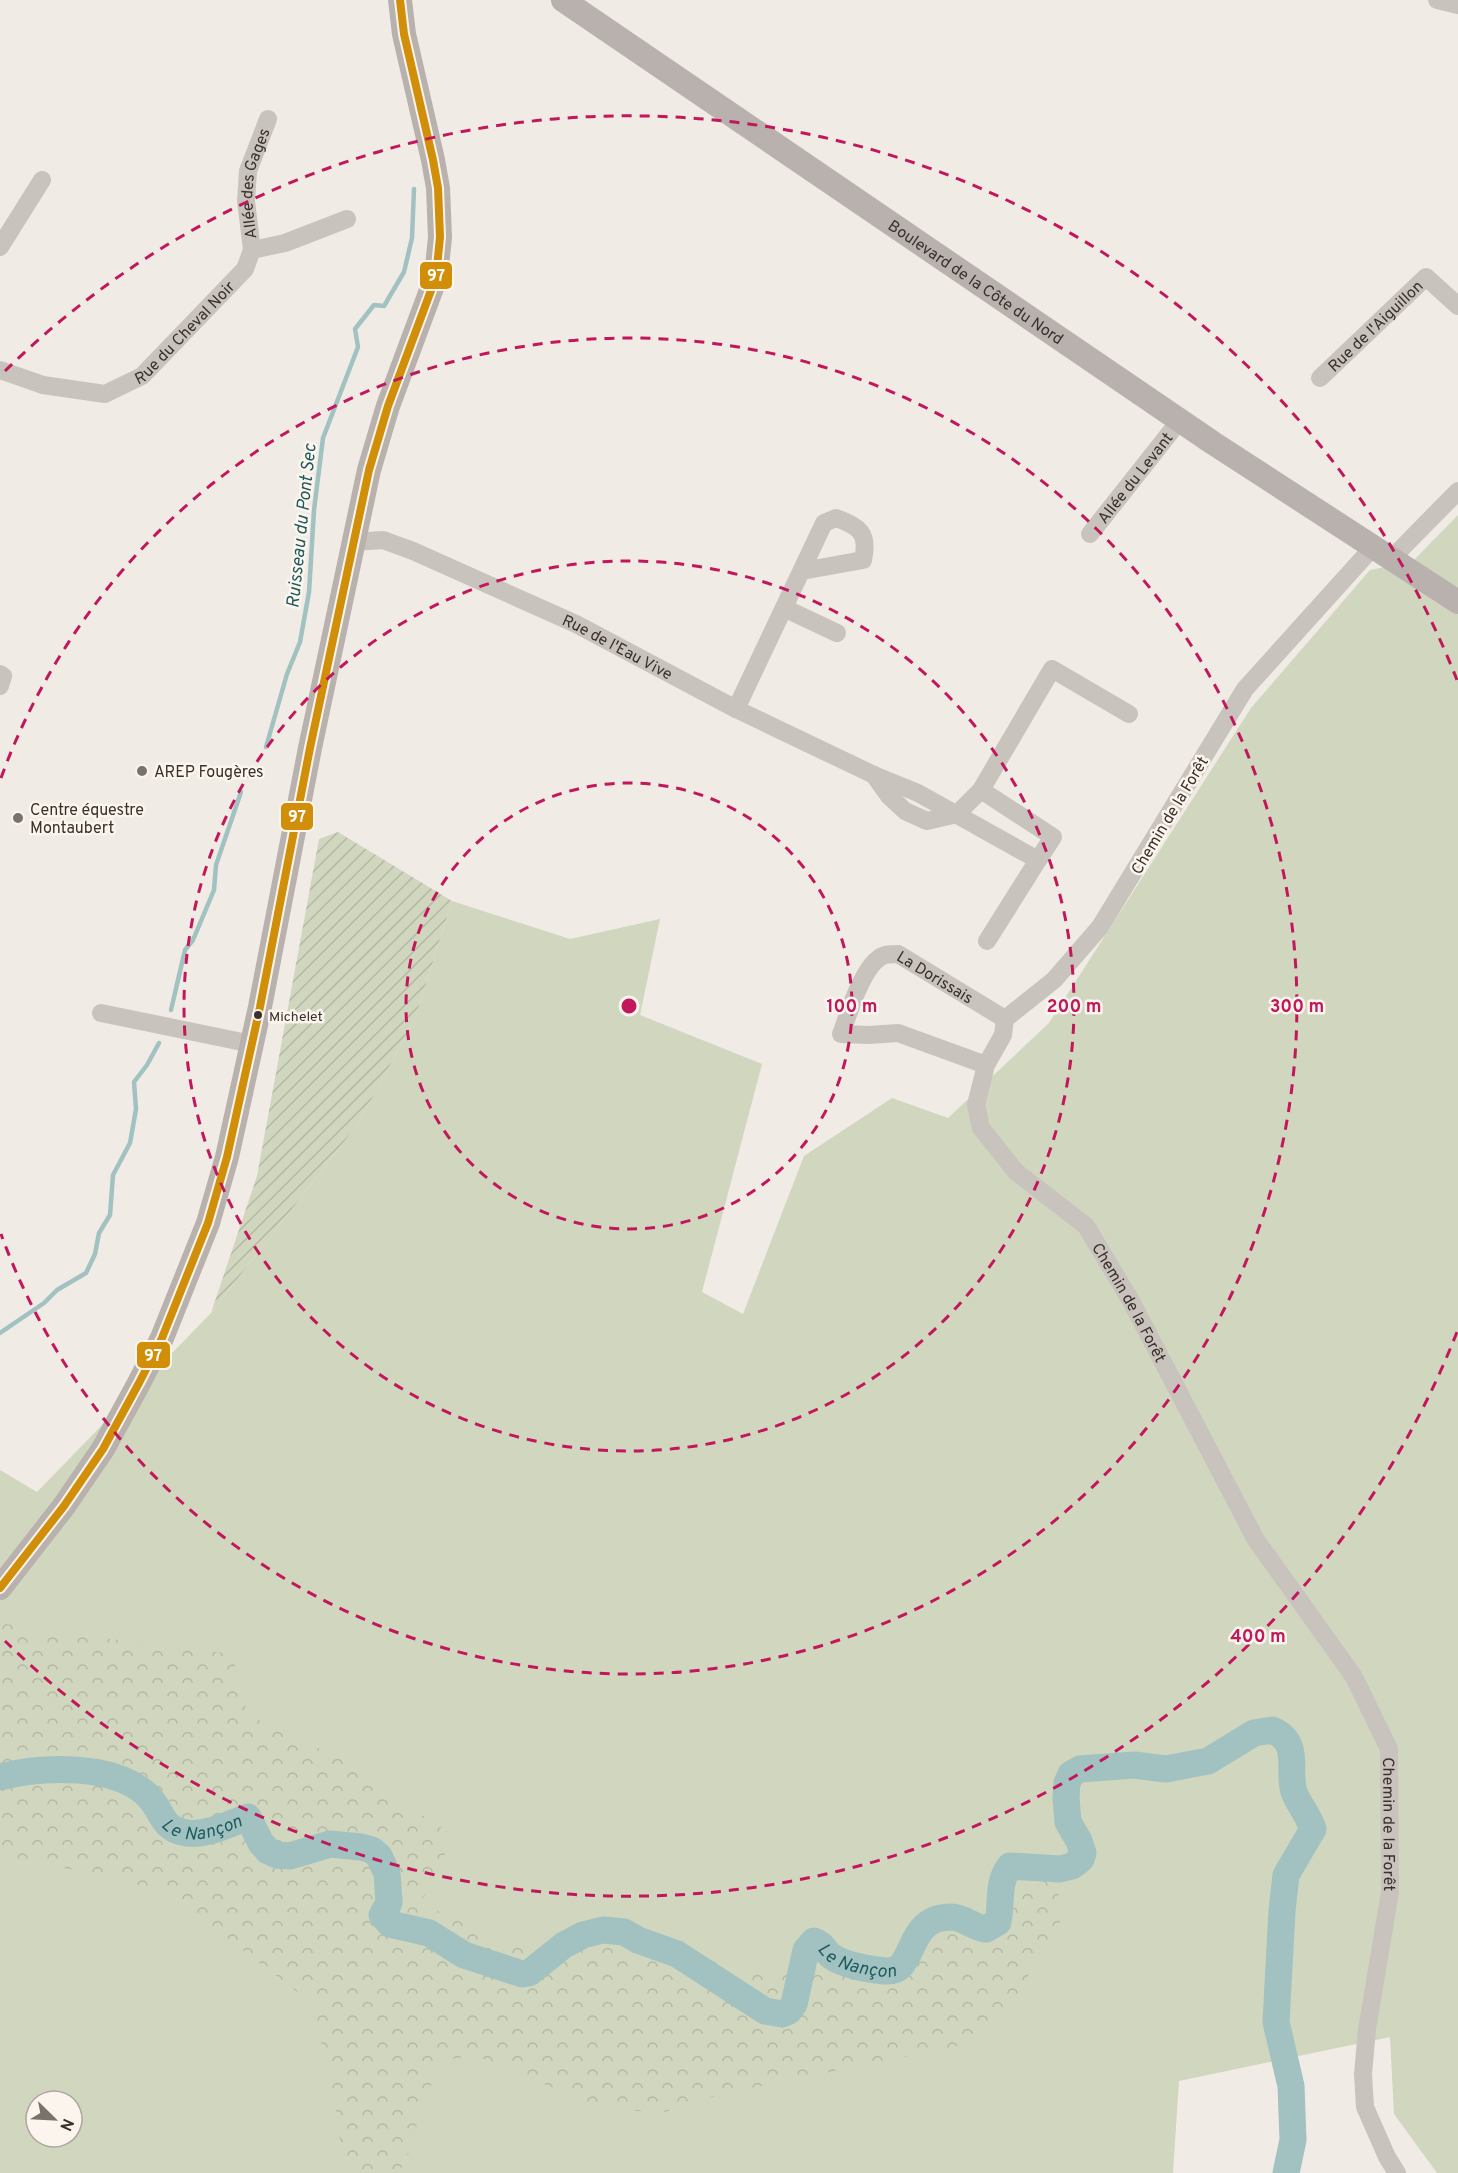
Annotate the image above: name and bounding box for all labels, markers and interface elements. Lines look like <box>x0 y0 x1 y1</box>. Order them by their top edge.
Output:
street label: Allée des Gages <box>238 126 275 240</box>
street label: Boulevard de la Côte du Nord <box>883 216 1067 350</box>
line badge: 97 <box>419 261 453 290</box>
text: 97 <box>427 267 445 287</box>
street label: Rue de l'Aiguillon <box>1325 277 1428 377</box>
street label: Rue du Cheval Noir <box>132 278 240 390</box>
street label: Allée du Levant <box>1094 429 1178 528</box>
water label: Ruisseau du Pont Sec <box>282 442 323 610</box>
street label: Rue de l'Eau Vive <box>559 611 675 685</box>
street label: Chemin de la Forêt <box>1128 753 1214 879</box>
place label: AREP Fougères <box>154 763 264 783</box>
marker: AREP Fougères <box>135 764 149 778</box>
place label: Centre équestre Montaubert <box>30 801 144 839</box>
line badge: 97 <box>280 802 314 831</box>
text: 97 <box>288 808 306 828</box>
marker: Centre équestre Montaubert <box>11 811 25 825</box>
street label: La Dorissais <box>892 948 976 1009</box>
centre of rings <box>619 996 639 1016</box>
text: 100 m <box>826 996 878 1019</box>
text: 200 m <box>1046 996 1102 1019</box>
text: 300 m <box>1270 996 1324 1019</box>
marker: Michelet <box>252 1009 264 1021</box>
place label: Michelet <box>269 1009 323 1026</box>
street label: Chemin de la Forêt <box>1086 1240 1169 1366</box>
line badge: 97 <box>136 1341 171 1369</box>
text: 97 <box>144 1347 162 1367</box>
text: 400 m <box>1230 1626 1286 1649</box>
street label: Chemin de la Forêt <box>1377 1757 1398 1891</box>
water label: Le Nançon <box>156 1810 246 1847</box>
water label: Le Nançon <box>812 1939 899 1984</box>
north arrow <box>24 2089 84 2149</box>
text: N <box>54 2115 77 2134</box>

